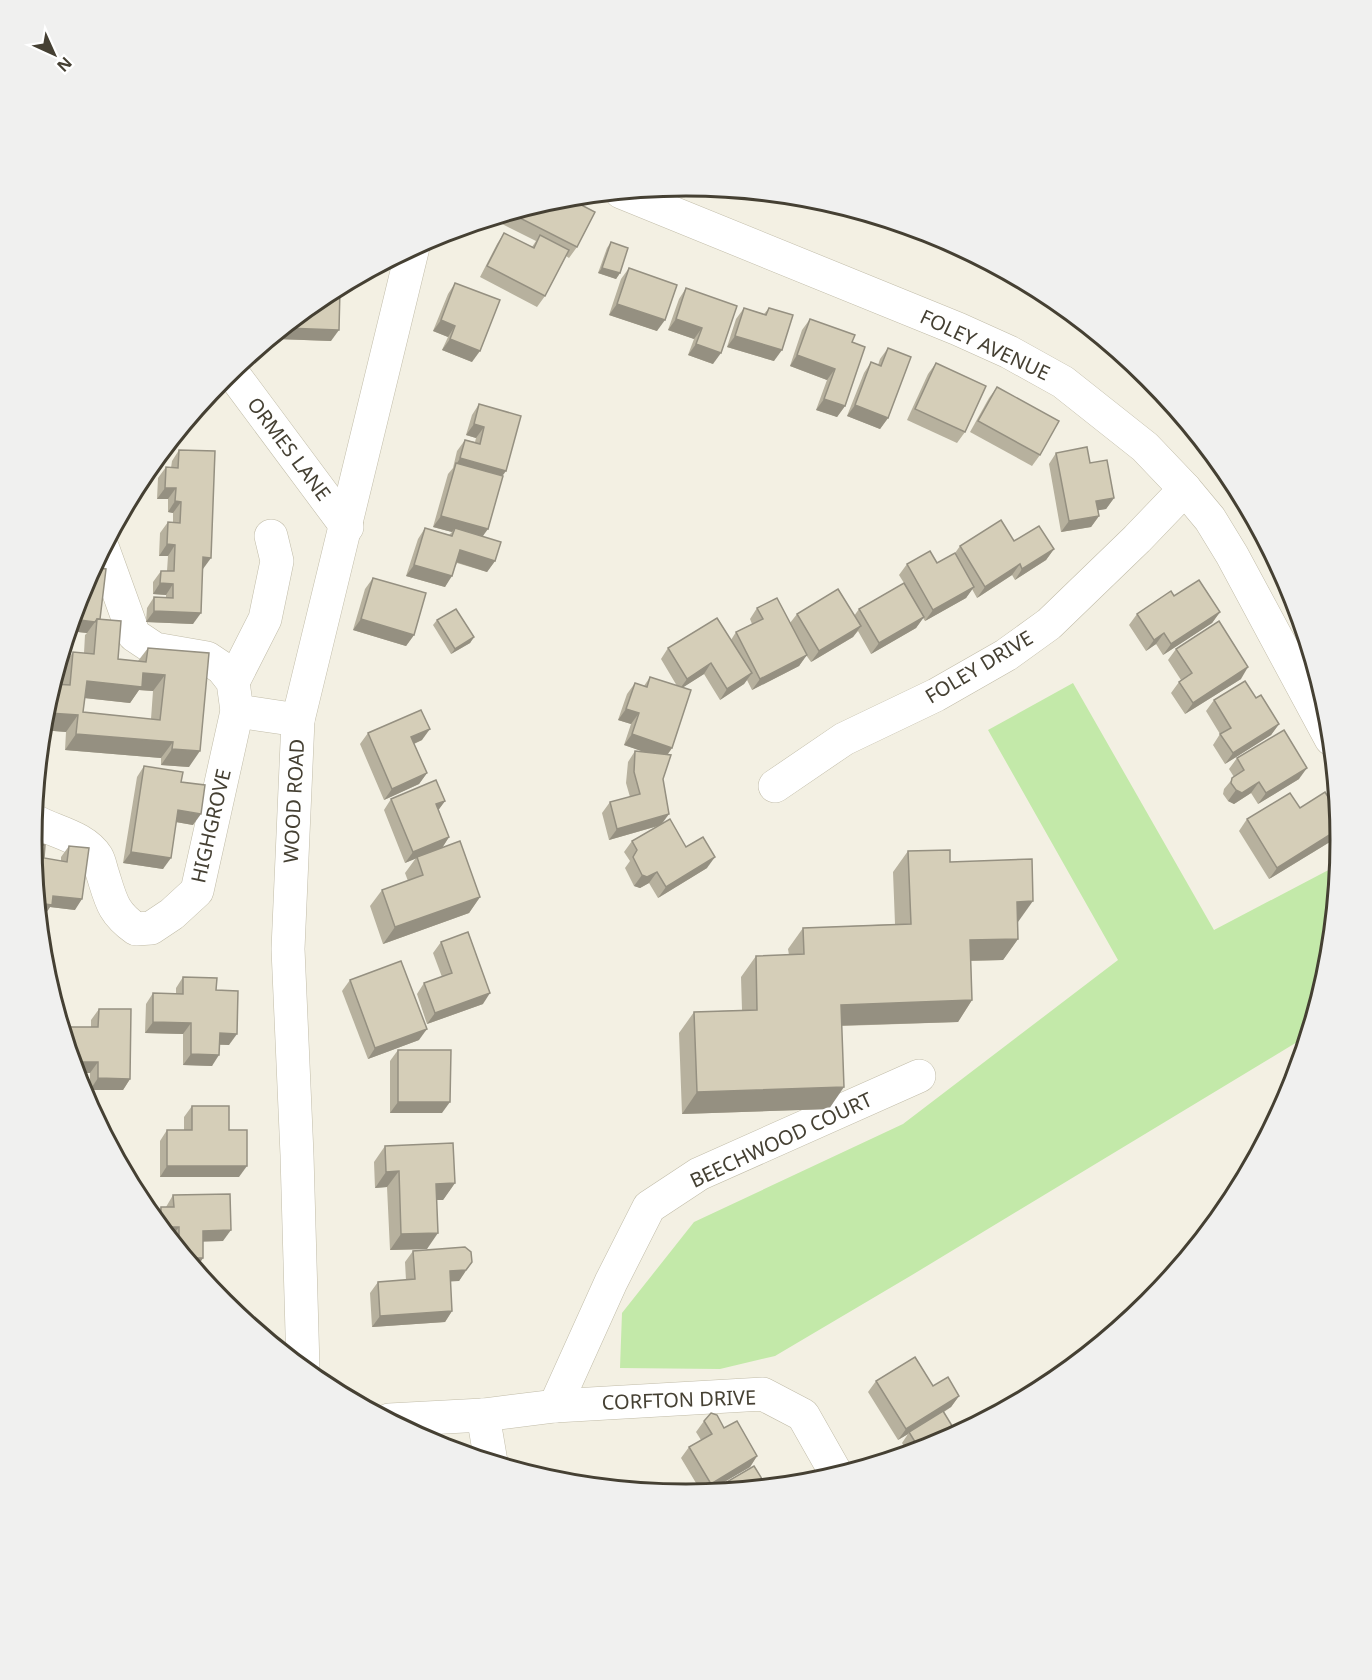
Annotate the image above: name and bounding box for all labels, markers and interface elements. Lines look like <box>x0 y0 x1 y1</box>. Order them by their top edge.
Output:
north arrow <box>24 24 84 84</box>
text: N <box>52 52 77 77</box>
street label: FOLEY AVENUE <box>916 303 1054 386</box>
street label: ORMES LANE <box>242 391 337 506</box>
street label: FOLEY DRIVE <box>920 624 1038 709</box>
street label: WOOD ROAD <box>277 738 310 864</box>
street label: HIGHGROVE <box>184 766 237 886</box>
street label: BEECHWOOD COURT <box>685 1085 876 1194</box>
street label: CORFTON DRIVE <box>601 1383 757 1416</box>

